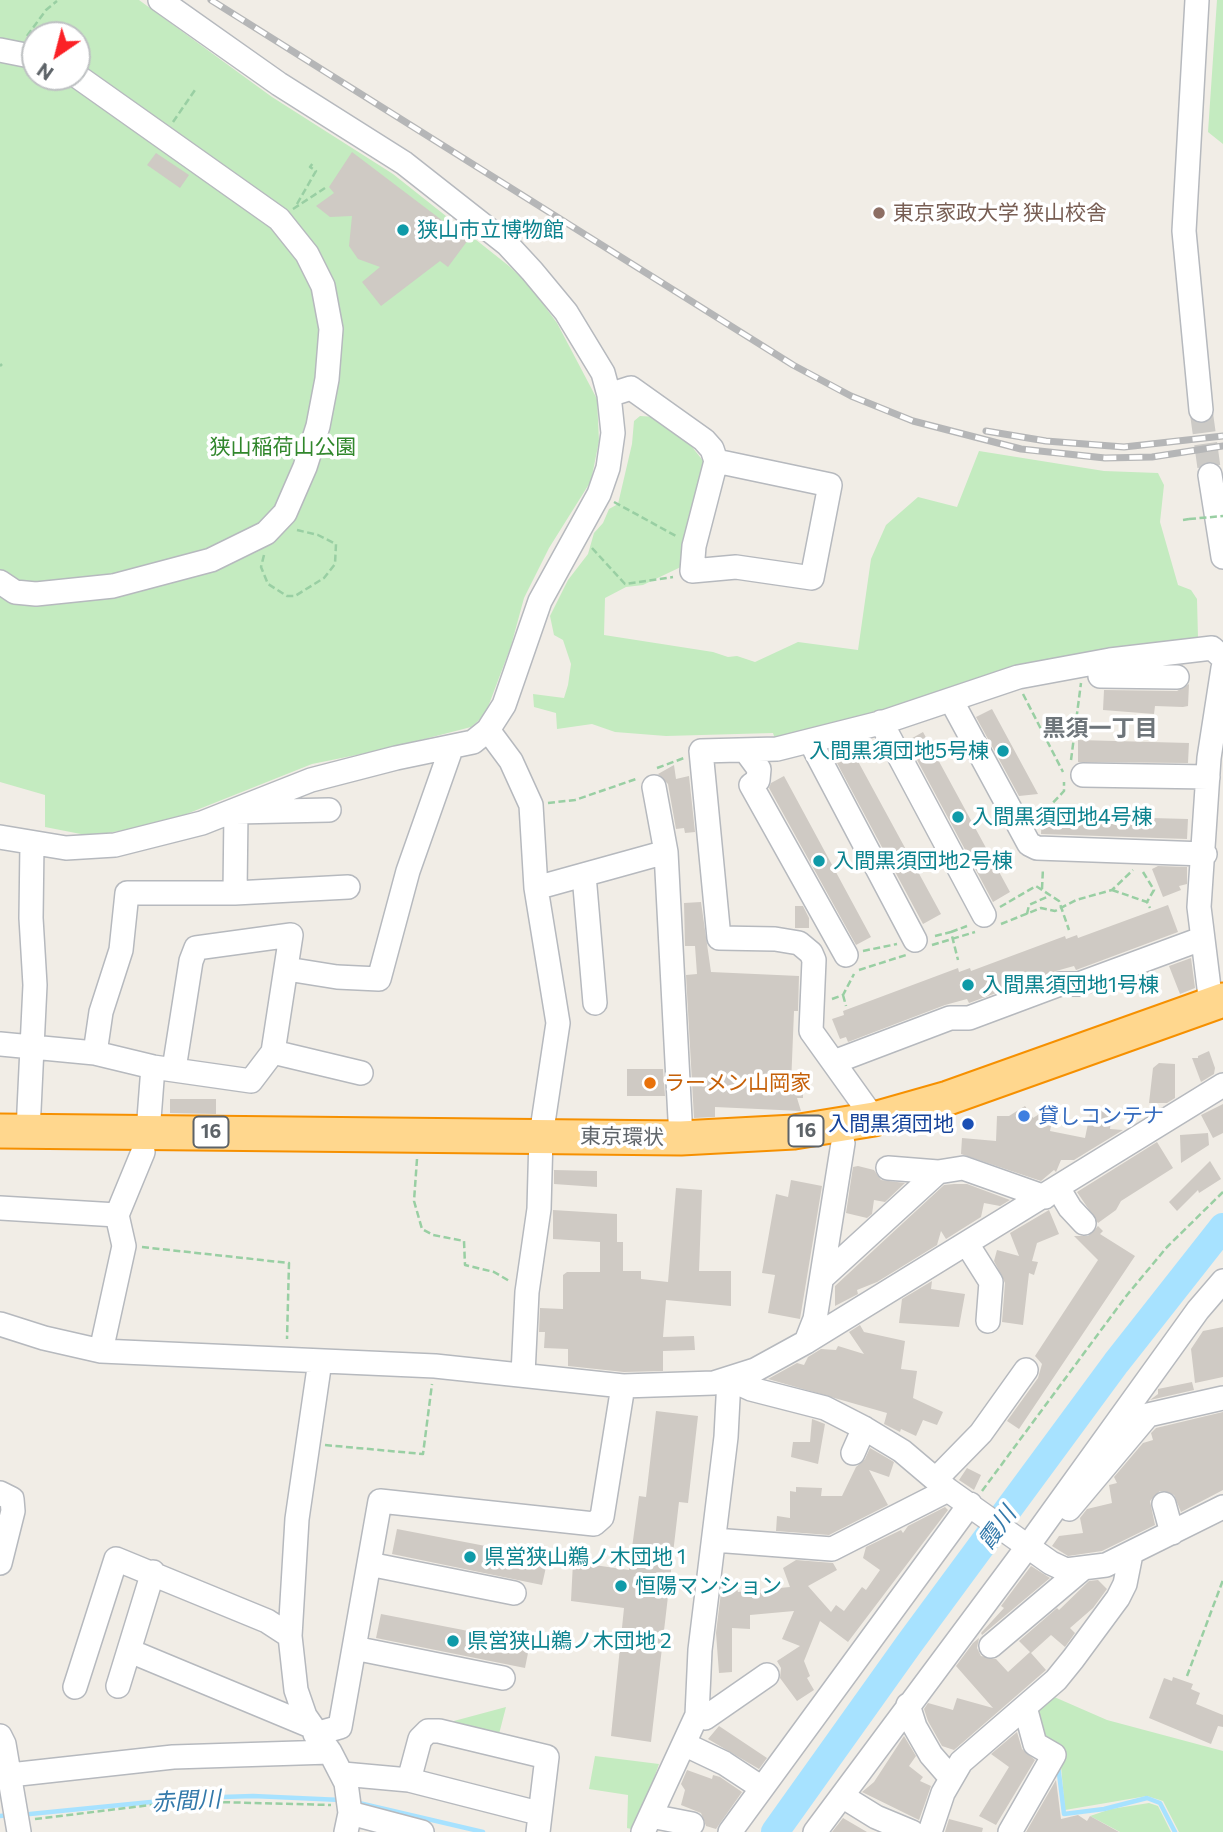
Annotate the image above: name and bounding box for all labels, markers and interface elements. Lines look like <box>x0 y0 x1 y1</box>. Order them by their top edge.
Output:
north arrow <box>21 21 91 91</box>
text: N <box>32 58 57 85</box>
place label: 東京家政大学 狭山校舎 <box>893 200 1107 226</box>
marker: 東京家政大学 狭山校舎 <box>871 205 887 221</box>
place label: 狭山市立博物館 <box>417 217 564 243</box>
marker: 狭山市立博物館 <box>395 222 411 238</box>
park label: 狭山稲荷山公園 <box>210 434 356 460</box>
district label: 黒須一丁目 <box>1043 714 1157 742</box>
place label: 入間黒須団地5号棟 <box>809 738 989 764</box>
marker: 入間黒須団地5号棟 <box>995 743 1011 759</box>
place label: 入間黒須団地4号棟 <box>972 804 1153 830</box>
marker: 入間黒須団地4号棟 <box>950 809 966 825</box>
place label: 入間黒須団地2号棟 <box>833 848 1013 874</box>
marker: 入間黒須団地2号棟 <box>811 853 827 869</box>
place label: 入間黒須団地1号棟 <box>982 972 1159 998</box>
marker: 入間黒須団地1号棟 <box>960 977 976 993</box>
place label: ラーメン山岡家 <box>664 1070 811 1096</box>
marker: ラーメン山岡家 <box>642 1075 658 1091</box>
place label: 貸しコンテナ <box>1038 1103 1164 1129</box>
marker: 貸しコンテナ <box>1016 1108 1032 1124</box>
place label: 入間黒須団地 <box>828 1111 954 1137</box>
road number: 16 <box>194 1116 228 1148</box>
road number: 16 <box>788 1116 824 1147</box>
marker: 入間黒須団地 <box>960 1116 976 1132</box>
street label: 東京環状 <box>580 1124 664 1150</box>
water label: 霞川 <box>972 1501 1022 1555</box>
place label: 県営狭山鵜ノ木団地 1 <box>484 1544 686 1570</box>
marker: 県営狭山鵜ノ木団地 1 <box>462 1549 478 1565</box>
place label: 恒陽マンション <box>635 1573 782 1599</box>
marker: 恒陽マンション <box>613 1578 629 1594</box>
place label: 県営狭山鵜ノ木団地 2 <box>467 1628 672 1654</box>
marker: 県営狭山鵜ノ木団地 2 <box>445 1633 461 1649</box>
water label: 赤間川 <box>151 1785 221 1817</box>

